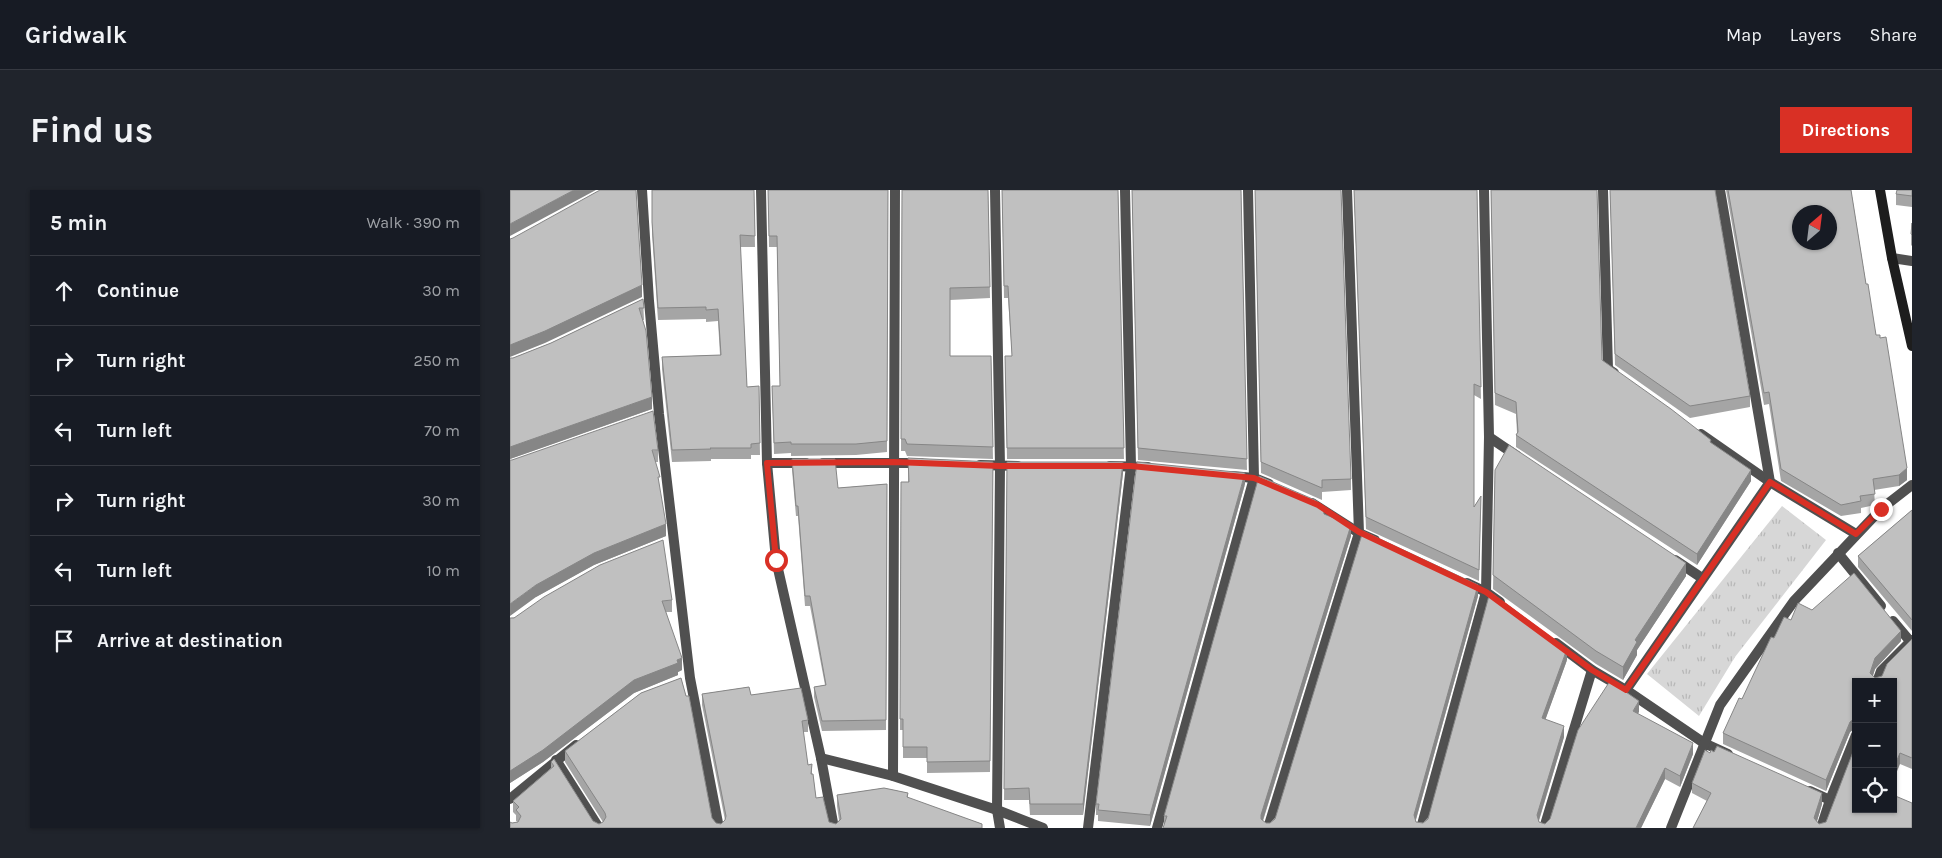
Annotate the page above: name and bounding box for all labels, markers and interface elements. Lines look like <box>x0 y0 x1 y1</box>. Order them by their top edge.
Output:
text: Gridwalk <box>25 21 127 49</box>
text: Map <box>1726 24 1762 46</box>
text: Layers <box>1790 24 1842 46</box>
text: Share <box>1870 24 1917 46</box>
button: Directions <box>1780 107 1912 153</box>
text: Find us <box>30 110 153 151</box>
north arrow <box>1792 205 1837 250</box>
text: 5 min <box>50 211 107 235</box>
text: Walk · 390 m <box>366 213 460 232</box>
icon: ahead <box>50 277 78 305</box>
text: Continue <box>97 280 179 302</box>
text: 30 m <box>422 281 460 300</box>
icon: right <box>50 347 78 375</box>
text: Turn right <box>97 350 186 372</box>
text: 250 m <box>413 351 460 370</box>
icon: left <box>50 417 78 445</box>
text: Turn left <box>97 420 172 442</box>
text: 70 m <box>424 421 460 440</box>
icon: right <box>50 487 78 515</box>
text: Turn right <box>97 490 186 512</box>
text: 30 m <box>422 491 460 510</box>
route end <box>1870 498 1893 521</box>
route start <box>765 549 788 572</box>
icon: left <box>50 557 78 585</box>
text: Turn left <box>97 560 172 582</box>
text: 10 m <box>426 561 460 580</box>
icon: arrive <box>50 627 78 655</box>
text: Arrive at destination <box>97 630 283 652</box>
map controls <box>1852 678 1897 813</box>
button: + <box>1852 678 1897 723</box>
button: − <box>1852 723 1897 768</box>
button: locate <box>1852 768 1897 813</box>

